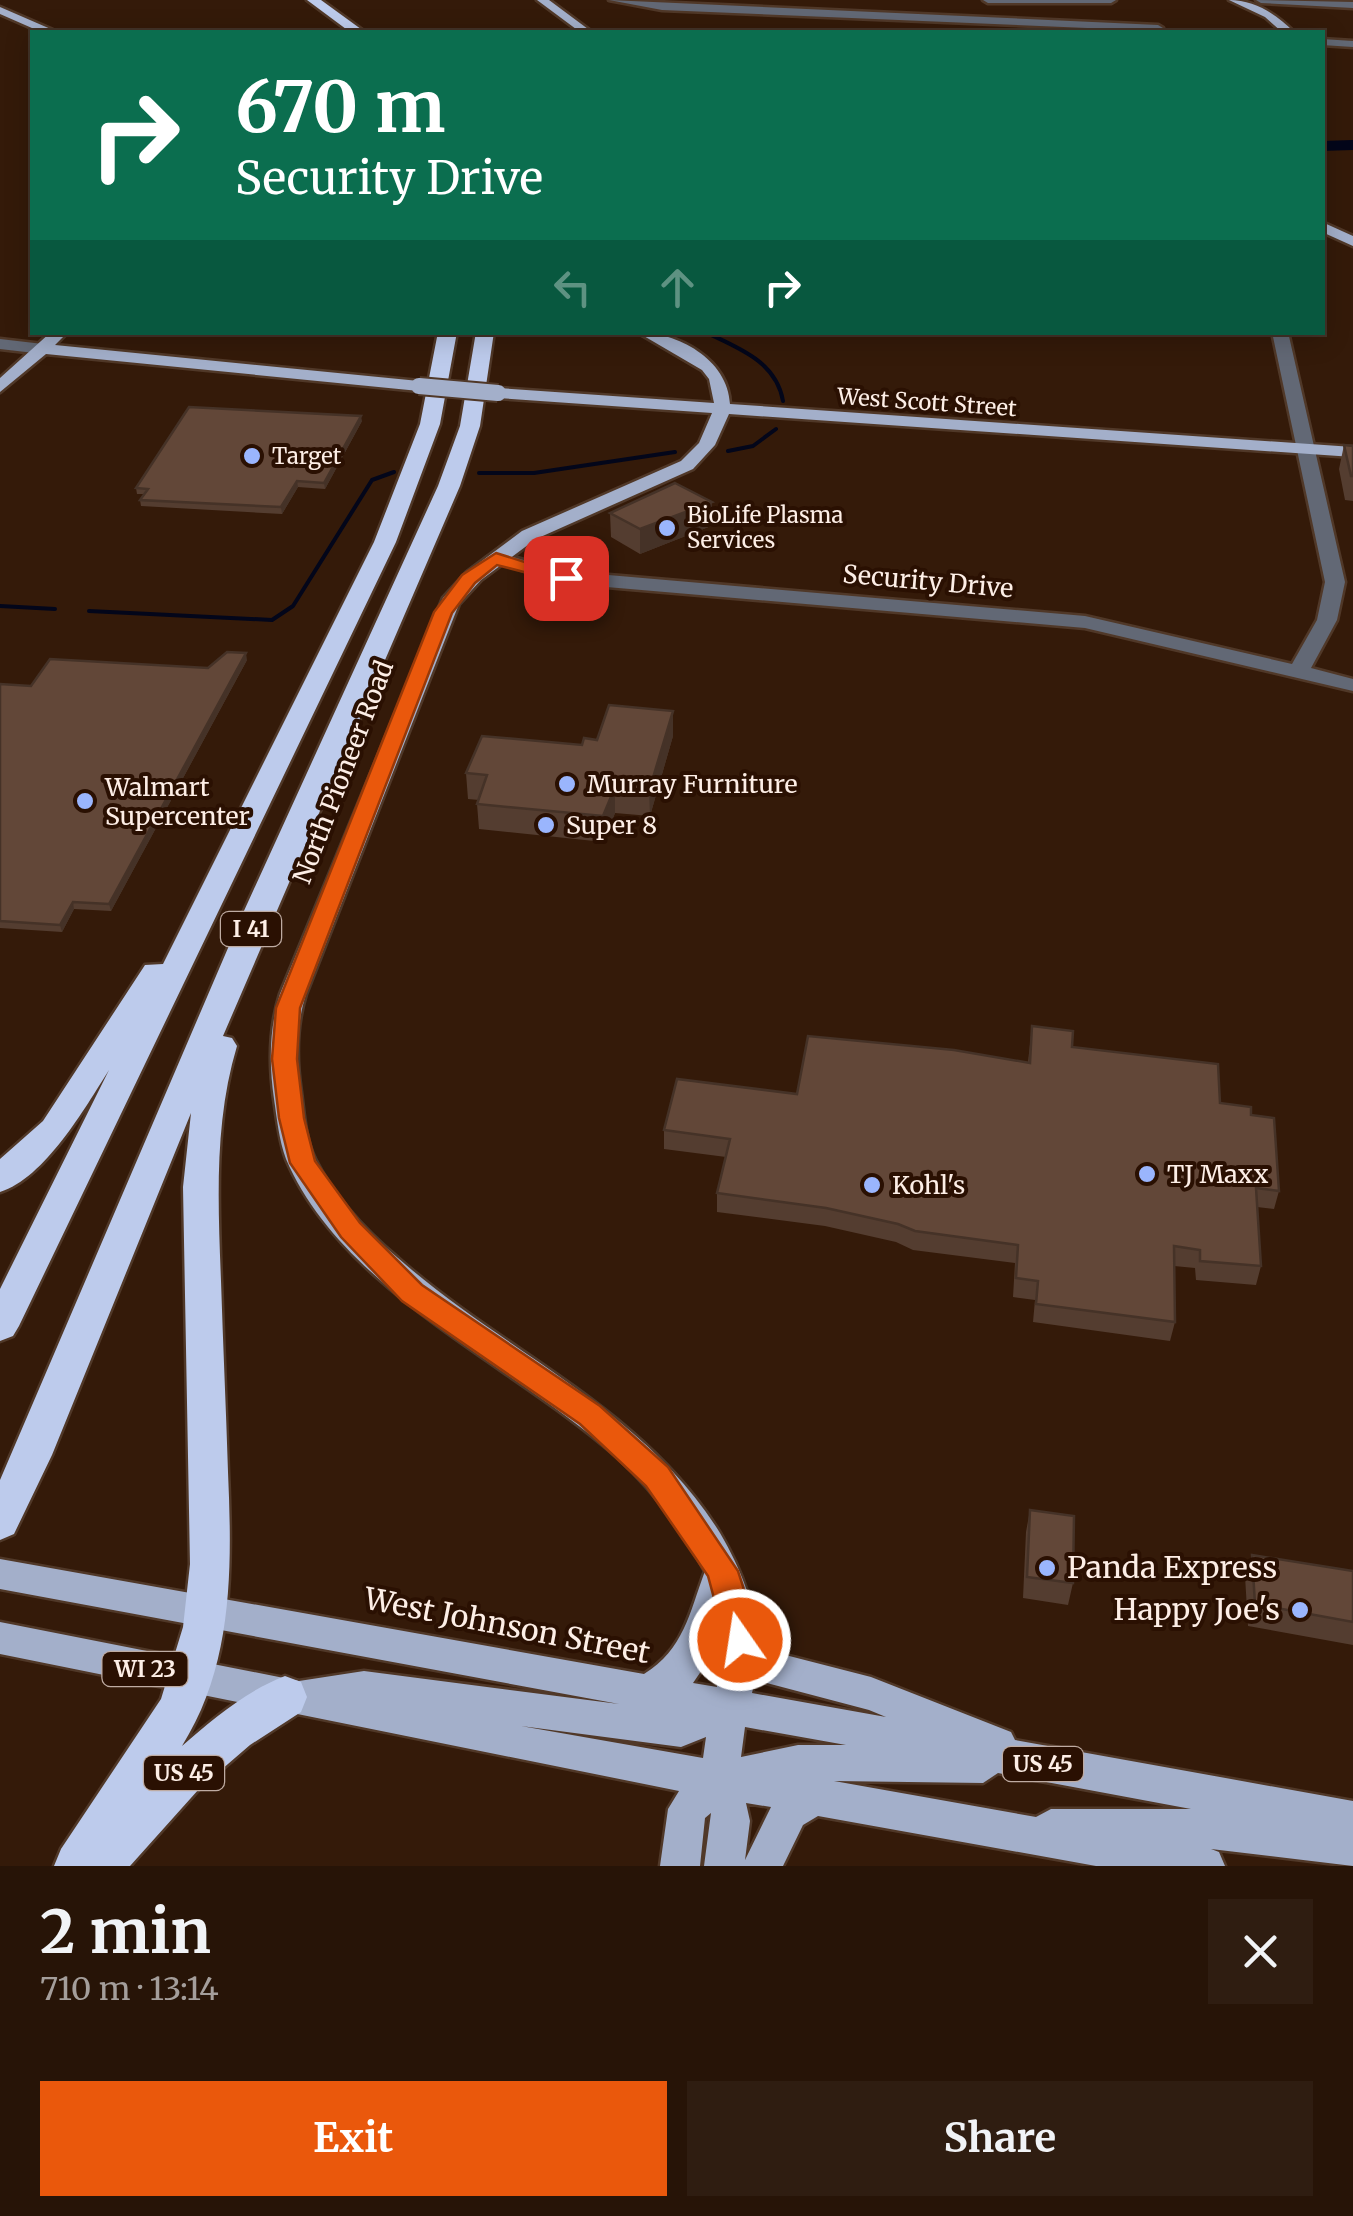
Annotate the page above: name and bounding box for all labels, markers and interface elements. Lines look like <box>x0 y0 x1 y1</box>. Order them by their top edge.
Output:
text: 670 m <box>235 63 445 151</box>
icon: right <box>70 70 200 200</box>
text: Security Drive <box>235 150 543 206</box>
icon: left <box>545 260 600 315</box>
icon: ahead <box>650 260 705 315</box>
icon: right <box>755 260 810 315</box>
street label: West Scott Street <box>835 382 1018 422</box>
place label: Target <box>272 442 342 470</box>
marker: Target <box>241 445 263 467</box>
place label: BioLife Plasma Services <box>687 501 843 554</box>
marker: BioLife Plasma Services <box>656 517 678 539</box>
pin <box>524 536 609 621</box>
icon: arrive <box>539 551 594 606</box>
street label: Security Drive <box>841 558 1015 604</box>
street label: North Pioneer Road <box>286 656 400 888</box>
place label: Murray Furniture <box>587 768 797 800</box>
place label: Walmart Supercenter <box>104 771 250 832</box>
marker: Murray Furniture <box>556 773 578 795</box>
marker: Walmart Supercenter <box>74 790 96 812</box>
place label: Super 8 <box>566 809 657 841</box>
marker: Super 8 <box>535 814 557 836</box>
road number: I 41 <box>221 912 281 946</box>
place label: TJ Maxx <box>1167 1158 1268 1190</box>
marker: TJ Maxx <box>1136 1163 1158 1185</box>
place label: Kohl's <box>892 1169 965 1201</box>
marker: Kohl's <box>861 1174 883 1196</box>
place label: Panda Express <box>1067 1548 1277 1586</box>
marker: Panda Express <box>1036 1557 1058 1579</box>
street label: West Johnson Street <box>360 1578 654 1671</box>
position arrow <box>688 1588 792 1692</box>
place label: Happy Joe's <box>1114 1590 1280 1628</box>
marker: Happy Joe's <box>1289 1599 1311 1621</box>
road number: WI 23 <box>102 1652 188 1686</box>
road number: US 45 <box>1003 1747 1083 1781</box>
road number: US 45 <box>144 1756 224 1790</box>
text: 2 min <box>40 1894 211 1969</box>
button: close <box>1208 1899 1313 2004</box>
text: 710 m · 13:14 <box>40 1969 219 2009</box>
button: Exit <box>40 2081 667 2196</box>
button: Share <box>687 2081 1313 2196</box>

